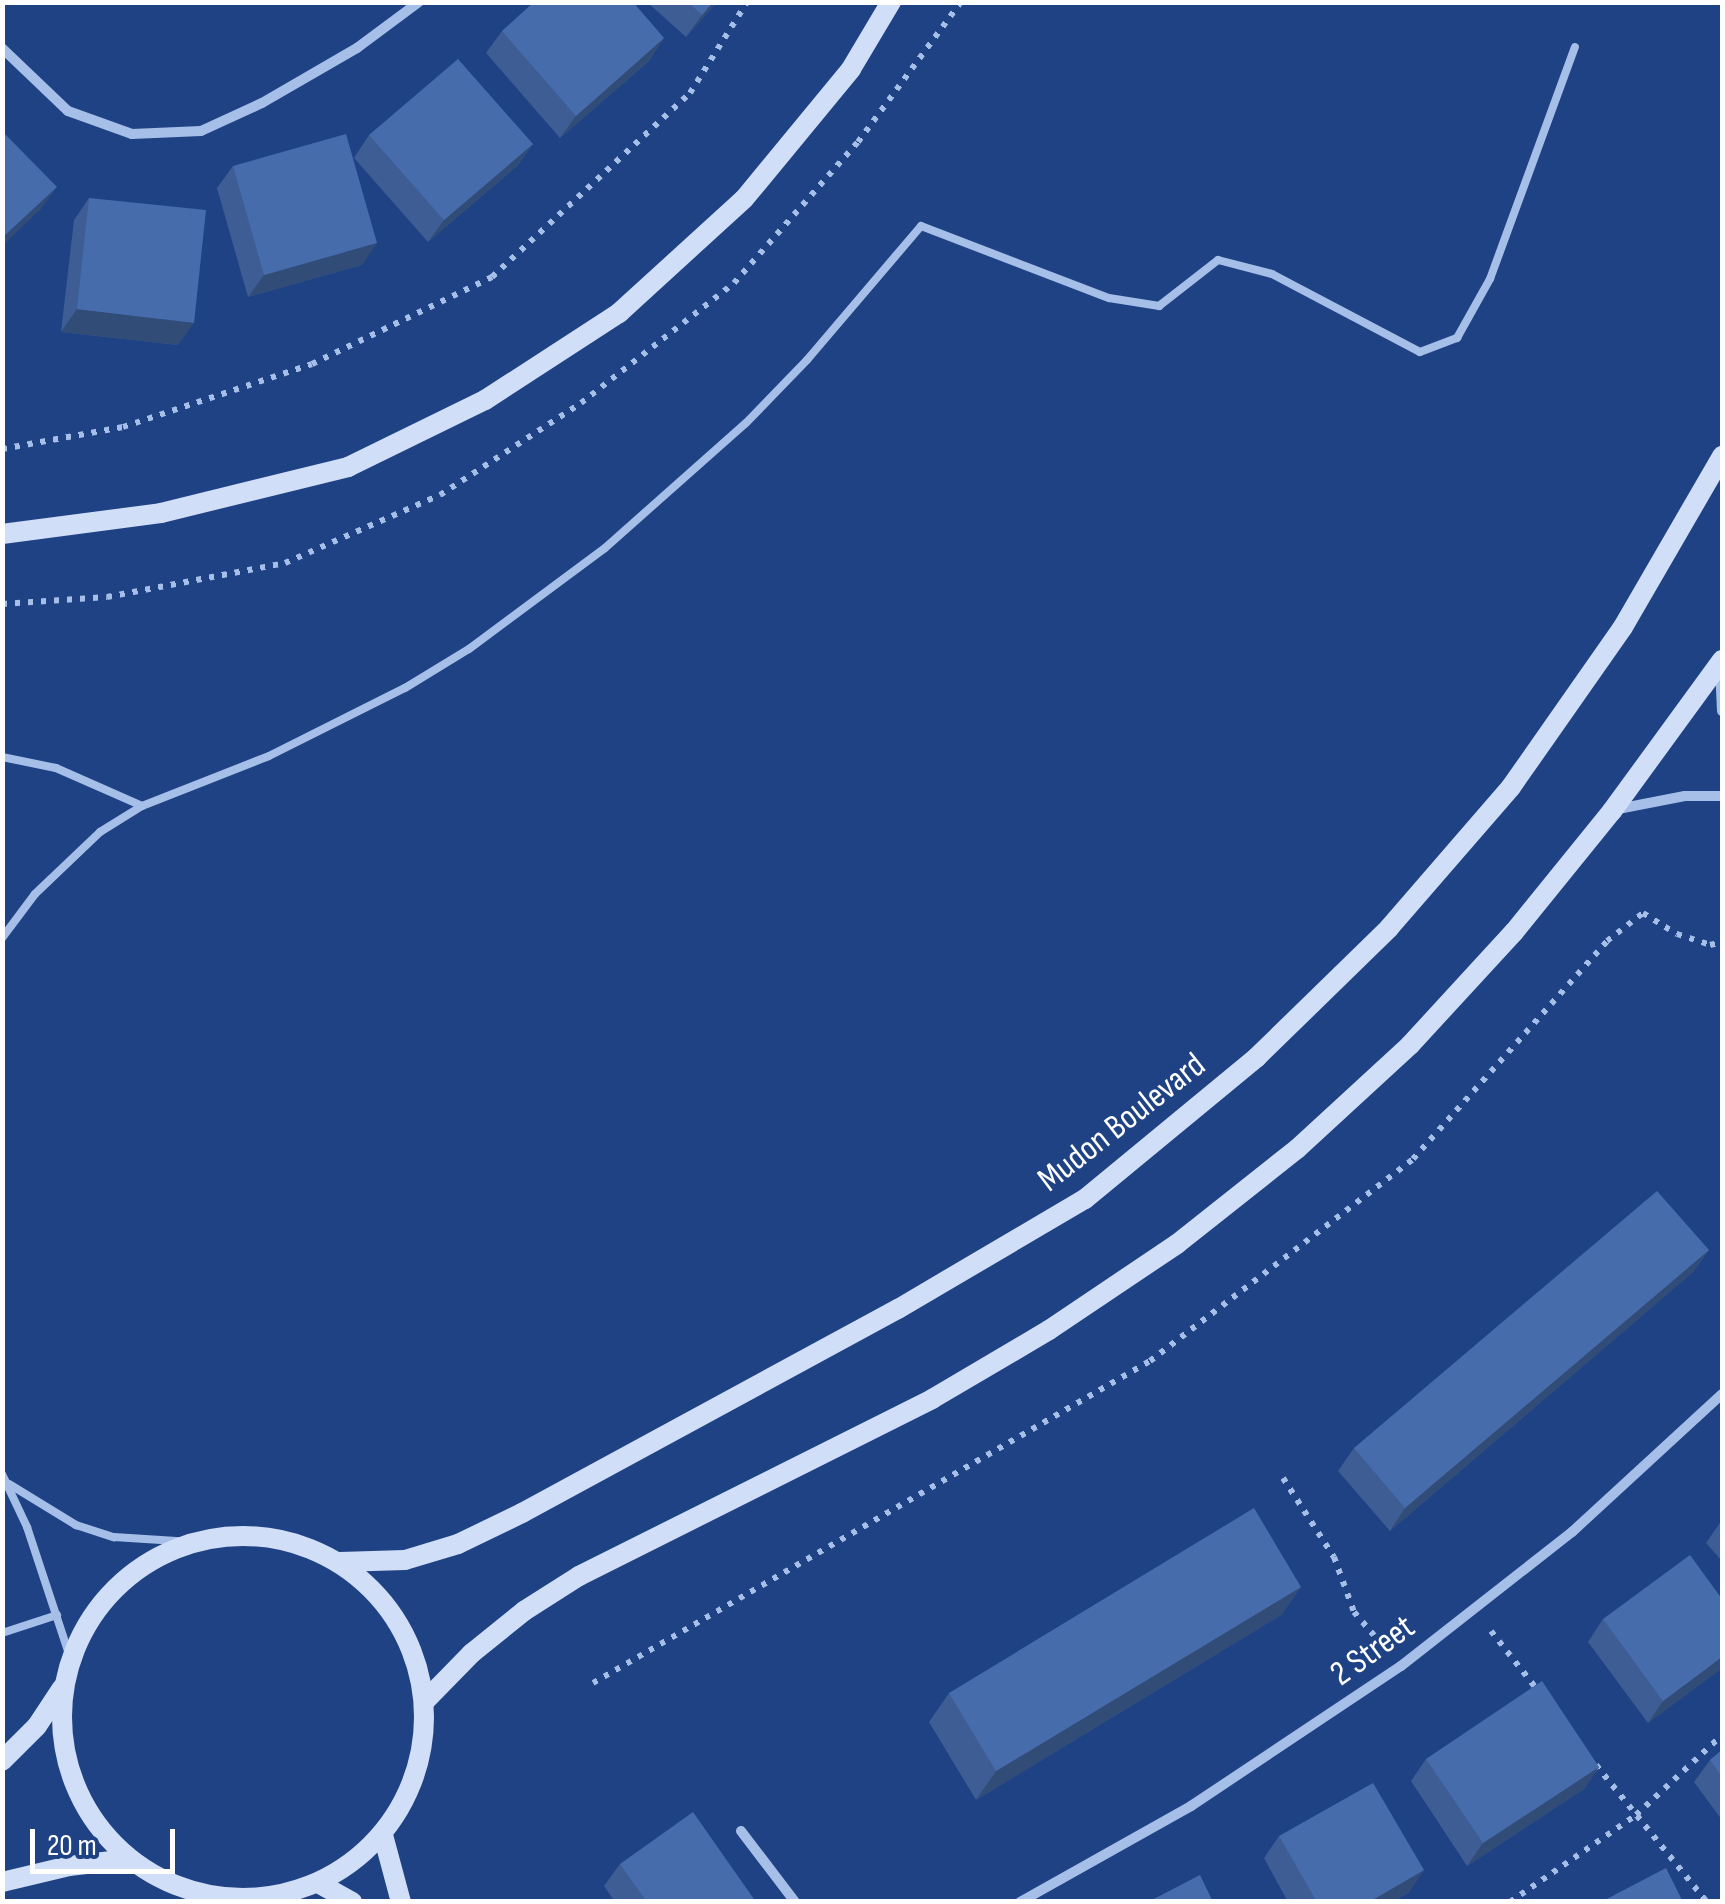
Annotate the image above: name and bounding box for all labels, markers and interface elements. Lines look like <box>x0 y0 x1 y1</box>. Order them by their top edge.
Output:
street label: Mudon Boulevard <box>1030 1045 1214 1201</box>
street label: 2 Street <box>1323 1606 1423 1696</box>
scale bar <box>35 1809 180 1871</box>
text: 20 m <box>47 1828 97 1864</box>

